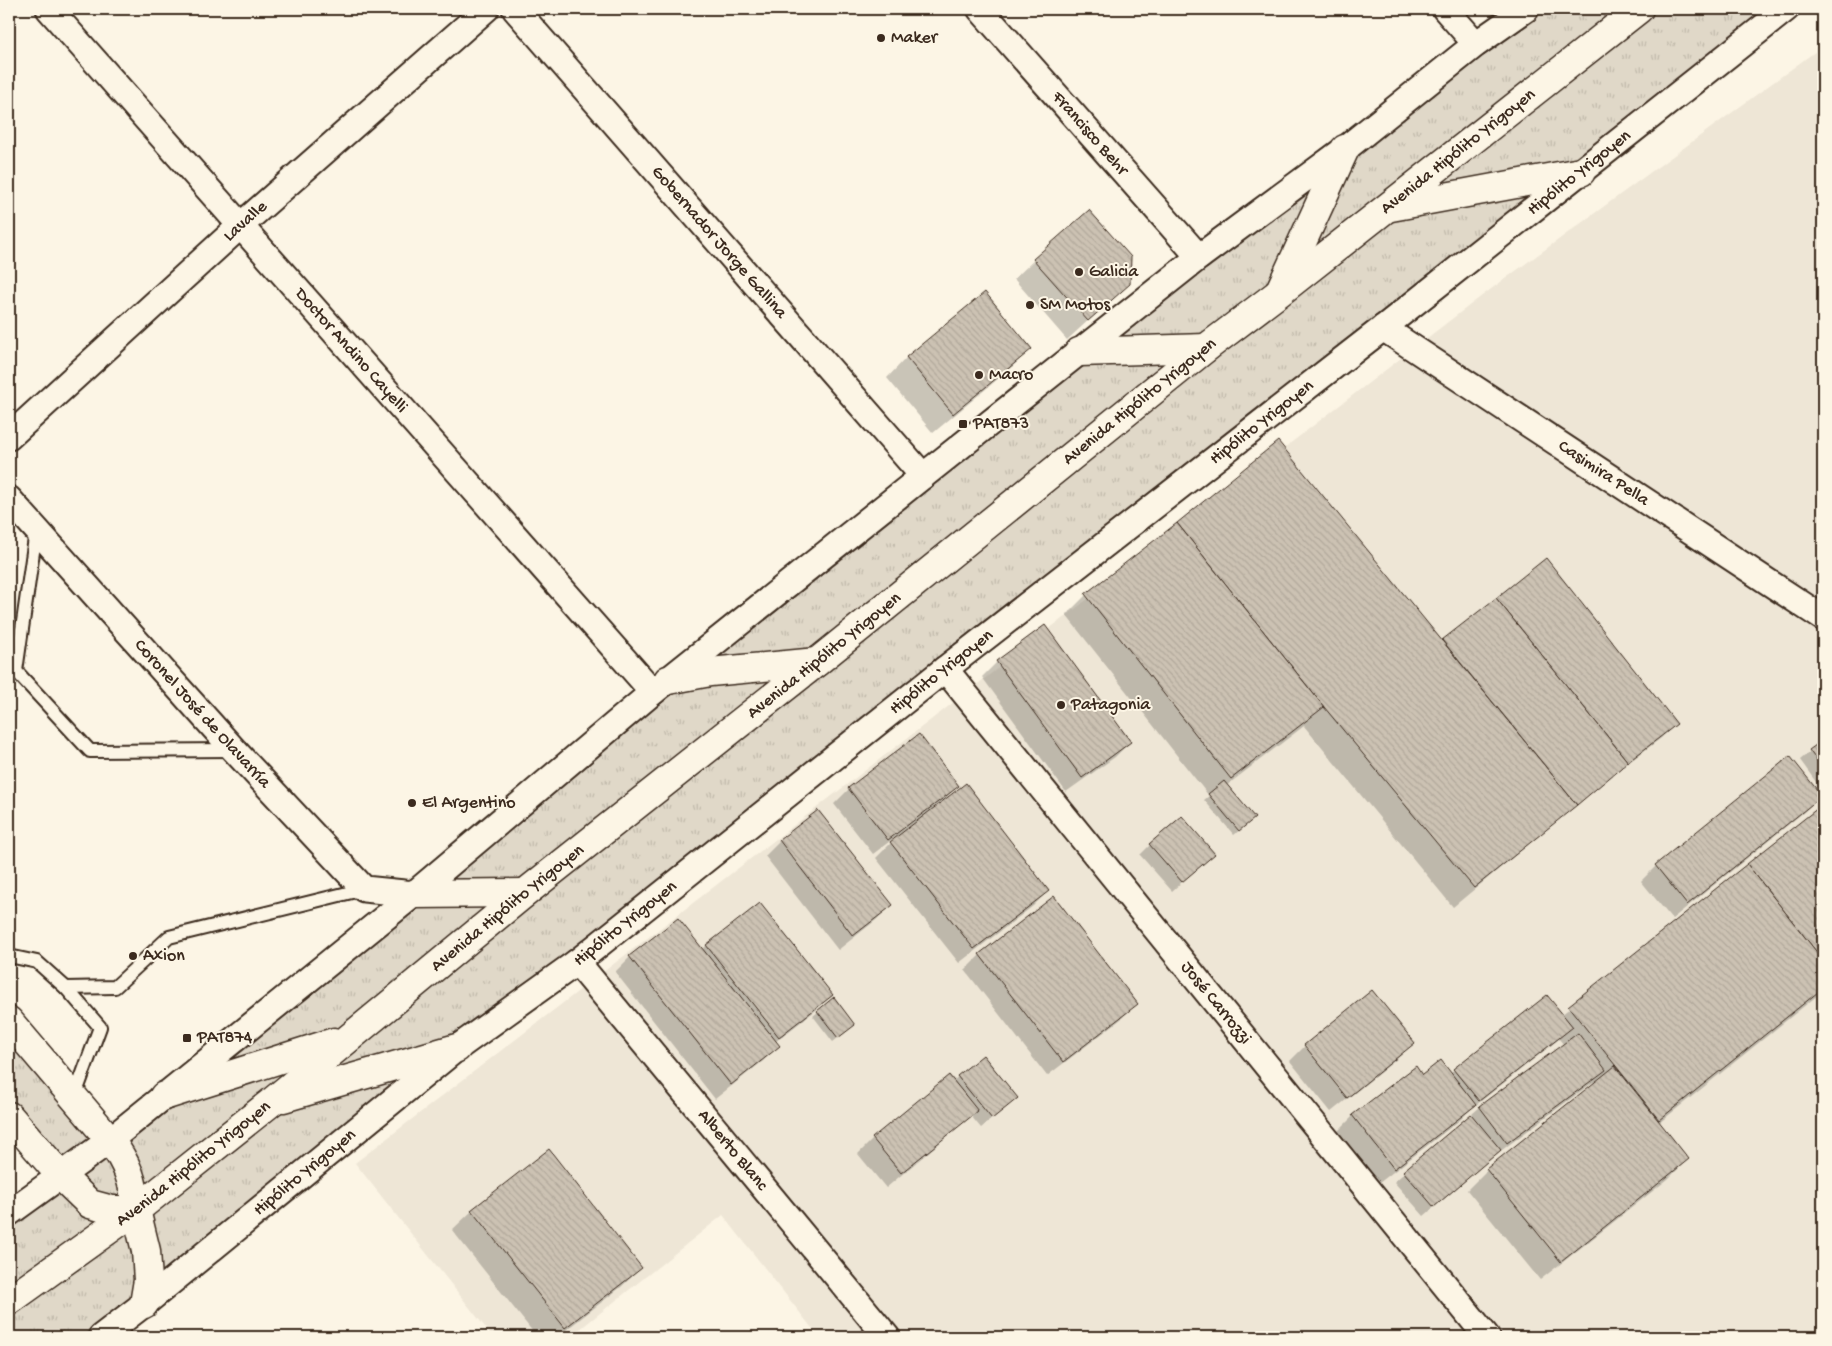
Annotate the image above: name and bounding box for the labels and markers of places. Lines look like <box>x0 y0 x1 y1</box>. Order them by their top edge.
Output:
place label: Maker <box>891 28 939 49</box>
marker: Maker <box>875 32 887 44</box>
place label: Galicia <box>1089 262 1139 283</box>
marker: Galicia <box>1073 266 1085 278</box>
place label: SM Motos <box>1040 295 1112 316</box>
marker: SM Motos <box>1024 299 1036 311</box>
place label: Macro <box>989 365 1033 386</box>
marker: Macro <box>973 369 985 381</box>
place label: PAT873 <box>972 414 1029 435</box>
marker: PAT873 <box>957 418 969 430</box>
place label: Patagonia <box>1070 695 1151 716</box>
marker: Patagonia <box>1055 699 1067 711</box>
place label: El Argentino <box>422 793 516 814</box>
marker: El Argentino <box>406 797 418 809</box>
place label: Axion <box>143 946 185 967</box>
marker: Axion <box>127 950 139 962</box>
place label: PAT874 <box>196 1028 253 1049</box>
marker: PAT874 <box>181 1032 193 1044</box>

